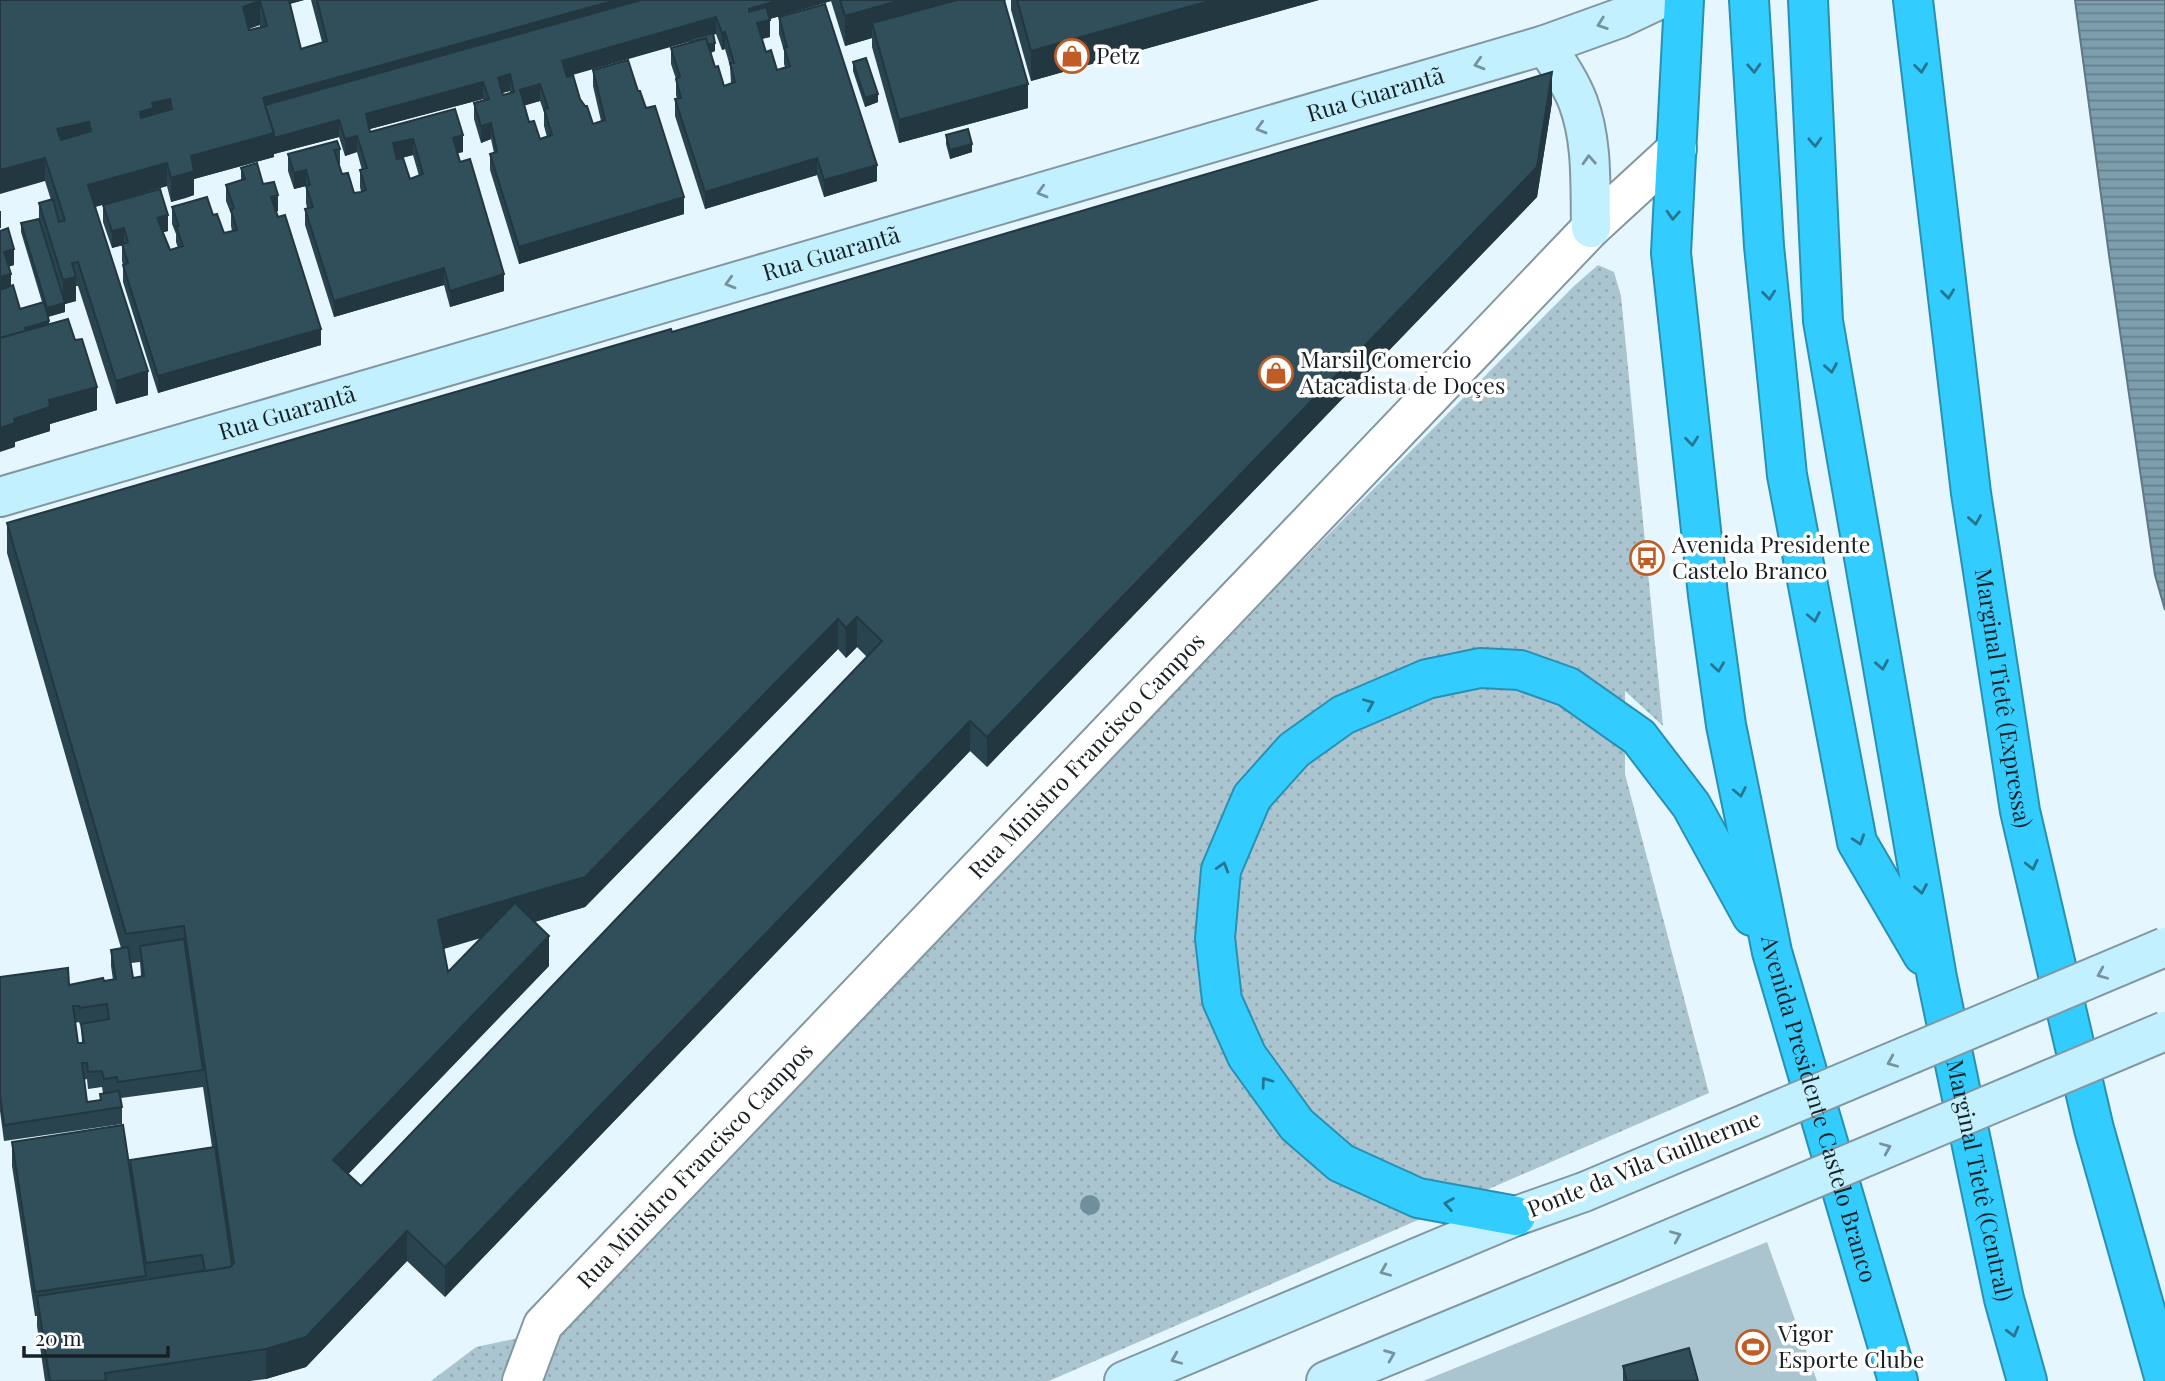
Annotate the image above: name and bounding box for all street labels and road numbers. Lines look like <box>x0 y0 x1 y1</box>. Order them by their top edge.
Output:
street label: Rua Guarantã <box>1303 58 1448 128</box>
street label: Rua Guarantã <box>759 218 903 287</box>
street label: Rua Guarantã <box>214 377 359 446</box>
street label: Marginal Tietê (Expressa) <box>1969 566 2040 831</box>
street label: Rua Ministro Francisco Campos <box>961 625 1211 885</box>
street label: Avenida Presidente Castelo Branco <box>1755 932 1885 1286</box>
street label: Rua Ministro Francisco Campos <box>569 1035 819 1295</box>
street label: Marginal Tietê (Central) <box>1940 1056 2021 1304</box>
street label: Ponte da Vila Guilherme <box>1522 1102 1765 1224</box>

